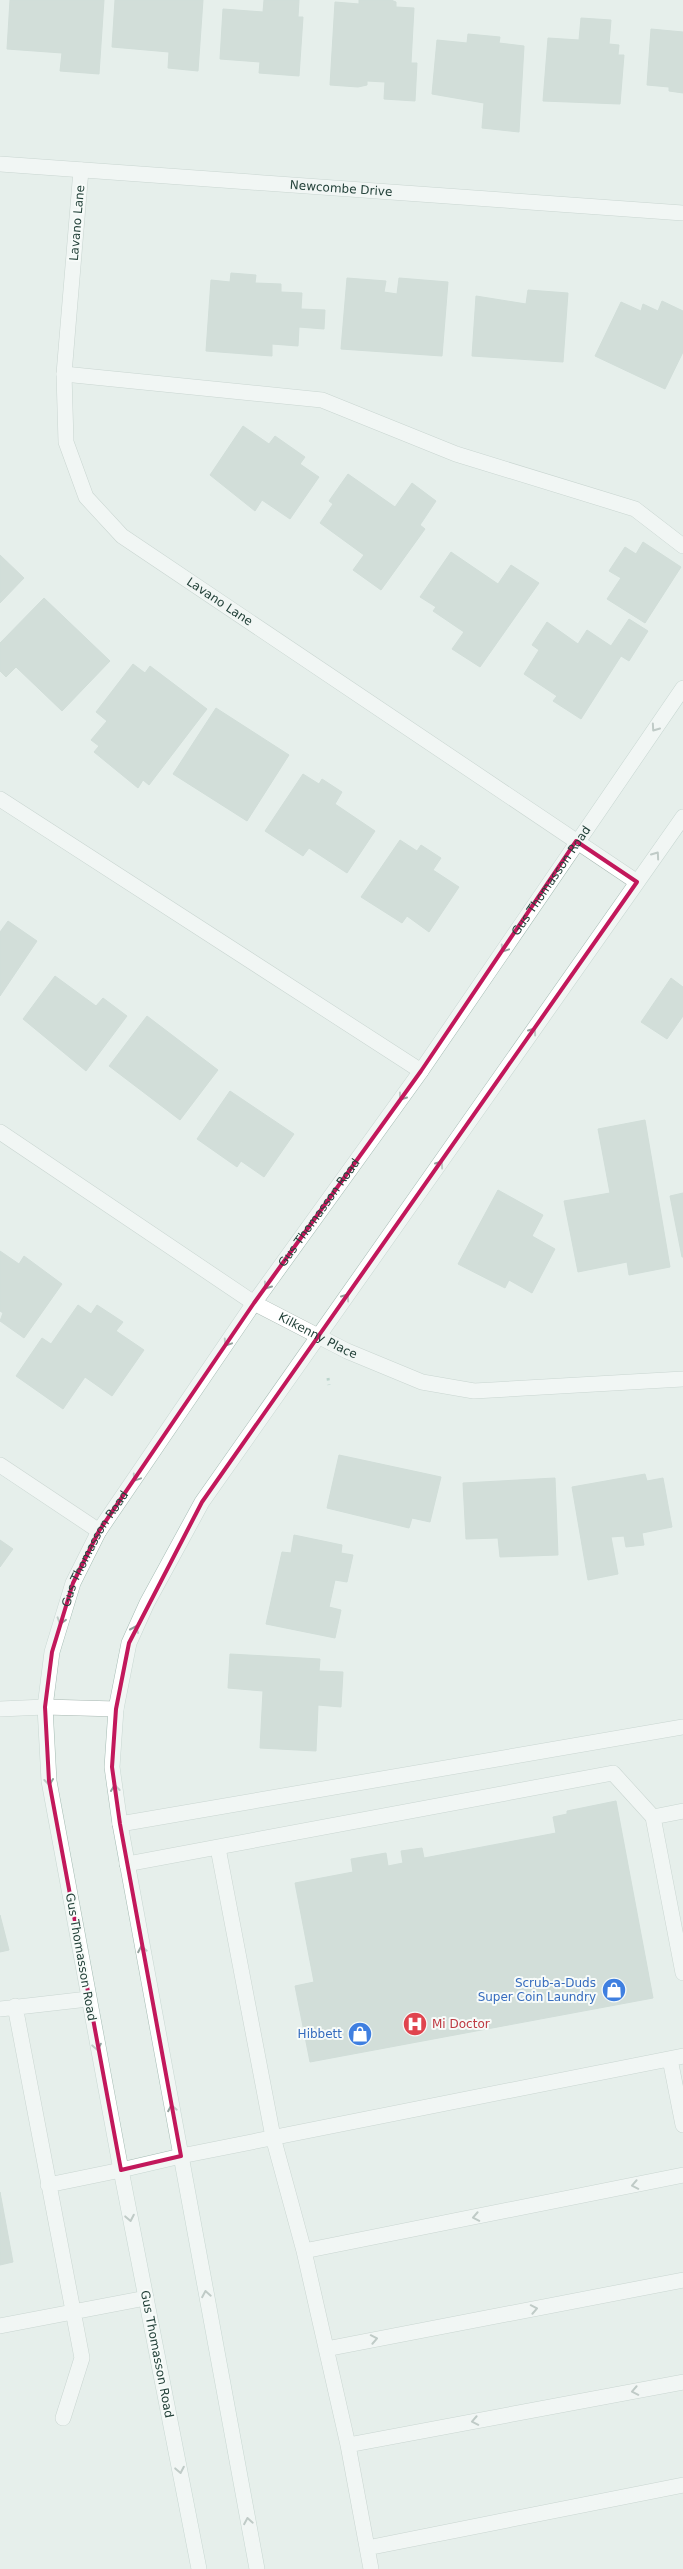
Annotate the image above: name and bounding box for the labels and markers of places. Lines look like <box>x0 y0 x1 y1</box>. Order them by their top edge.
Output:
place label: Scrub-a-Duds Super Coin Laundry <box>478 1976 596 2004</box>
shop icon: Scrub-a-Duds Super Coin Laundry <box>601 1977 627 2003</box>
hospital icon: Mi Doctor <box>402 2011 428 2037</box>
place label: Mi Doctor <box>432 2017 490 2031</box>
shop icon: Hibbett <box>347 2021 373 2047</box>
place label: Hibbett <box>298 2027 342 2041</box>

